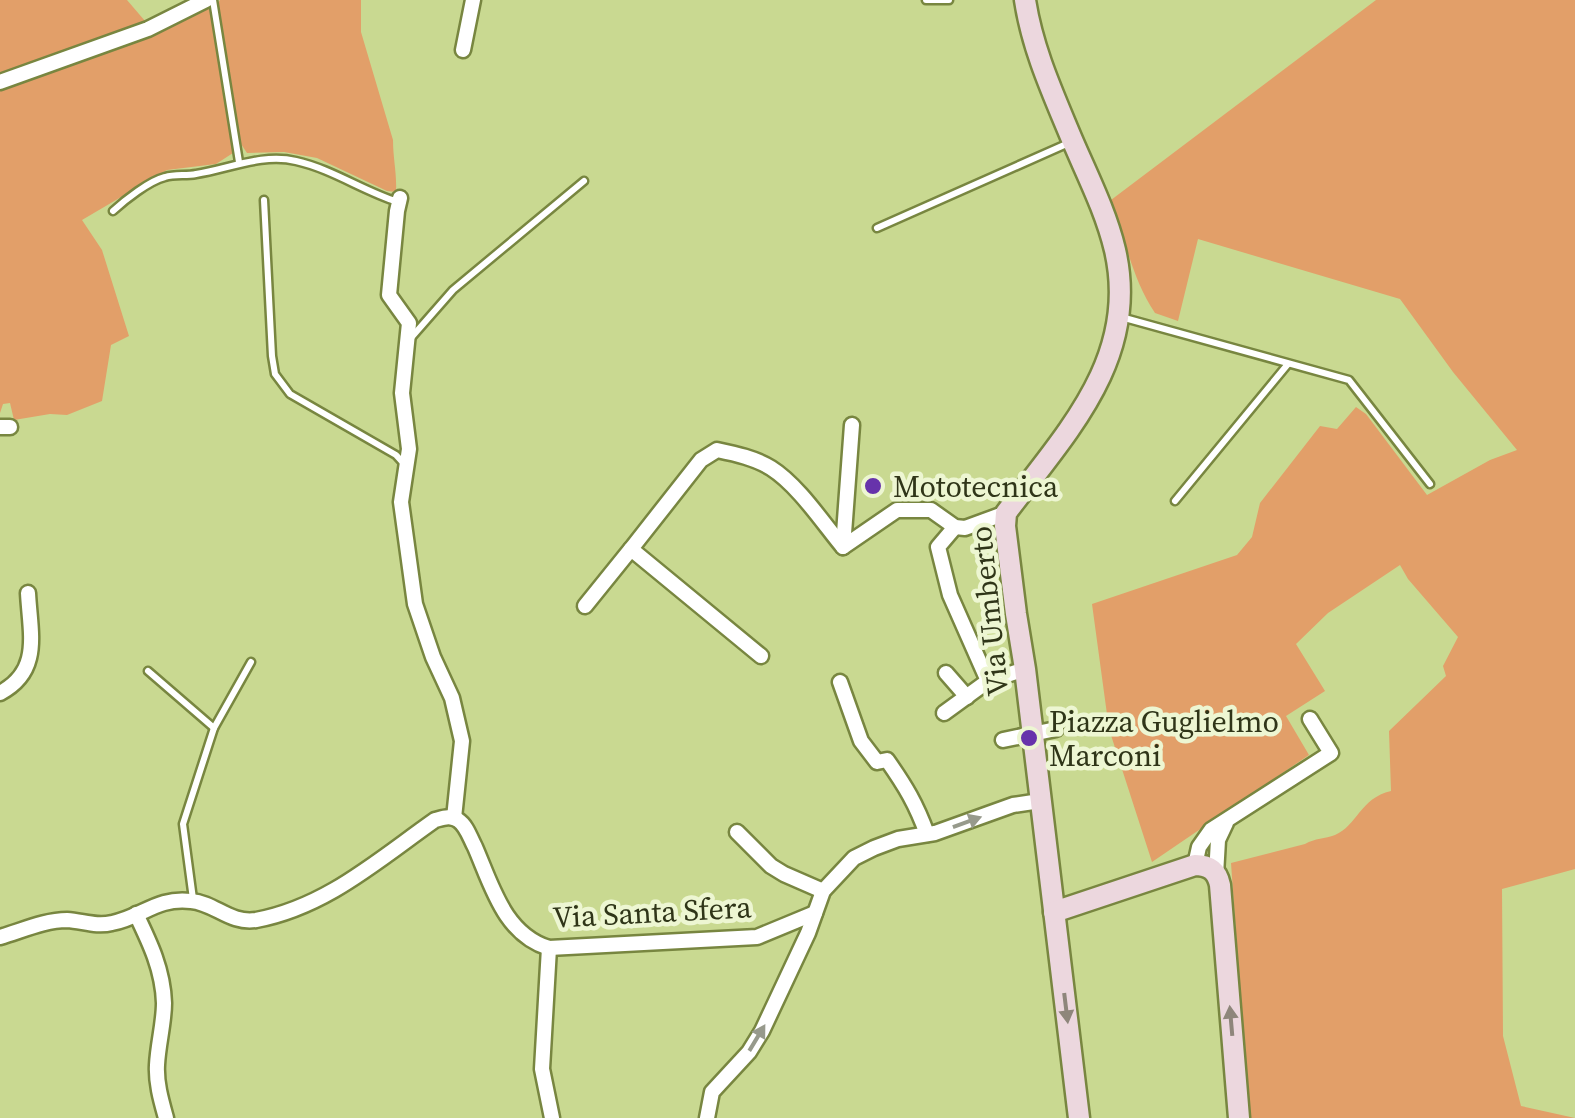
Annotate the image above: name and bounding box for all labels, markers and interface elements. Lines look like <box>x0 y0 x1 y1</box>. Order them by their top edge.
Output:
place label: Mototecnica <box>893 466 1059 507</box>
marker: Mototecnica <box>862 475 884 497</box>
street label: Via Umberto <box>960 524 1018 698</box>
place label: Piazza Guglielmo Marconi <box>1049 701 1279 776</box>
marker: Piazza Guglielmo Marconi <box>1018 727 1040 749</box>
one-way arrow <box>952 814 982 829</box>
street label: Via Santa Sfera <box>552 886 753 938</box>
one-way arrow <box>1059 993 1075 1025</box>
one-way arrow <box>1222 1004 1238 1036</box>
one-way arrow <box>748 1024 765 1052</box>

